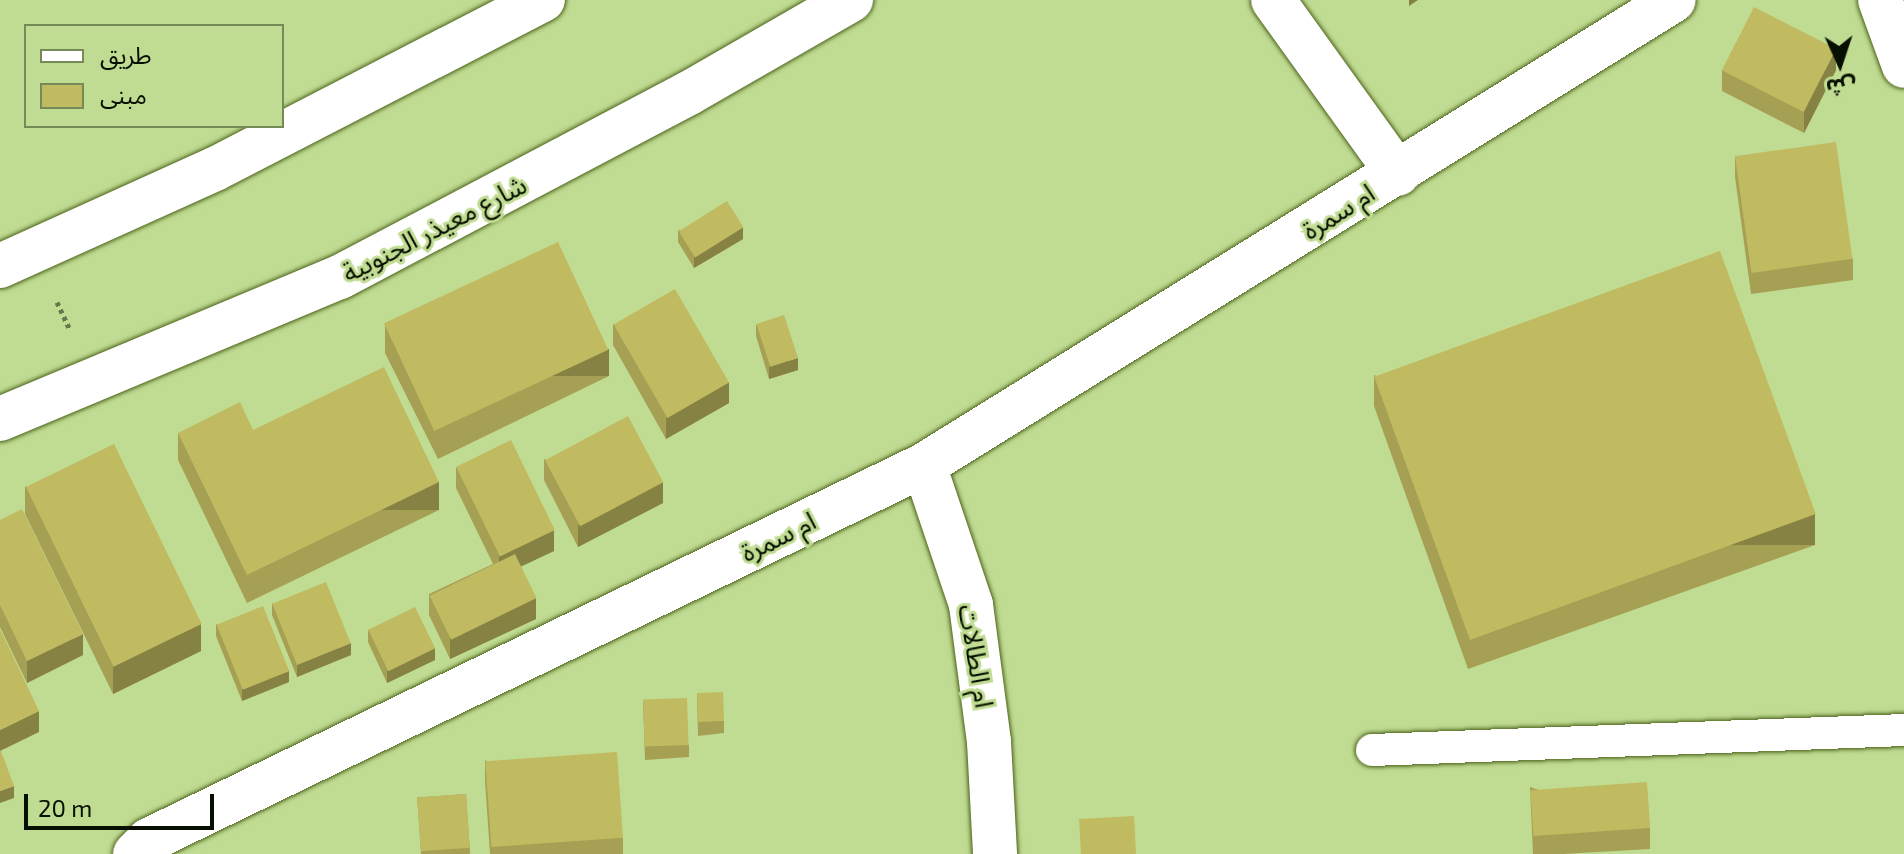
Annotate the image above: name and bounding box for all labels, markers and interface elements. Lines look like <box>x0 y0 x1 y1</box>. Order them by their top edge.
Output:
legend <box>24 24 284 128</box>
north arrow <box>1800 24 1880 104</box>
text: طريق <box>100 40 152 69</box>
text: ش <box>1826 74 1857 102</box>
text: مبنى <box>100 80 147 109</box>
street label: شارع معيذر الجنوبية <box>337 168 531 288</box>
street label: ام سمرة <box>1296 177 1380 245</box>
street label: ام سمرة <box>735 504 821 568</box>
street label: ام الطالات <box>953 602 1001 710</box>
scale bar <box>28 778 218 828</box>
text: 20 m <box>38 793 92 822</box>

